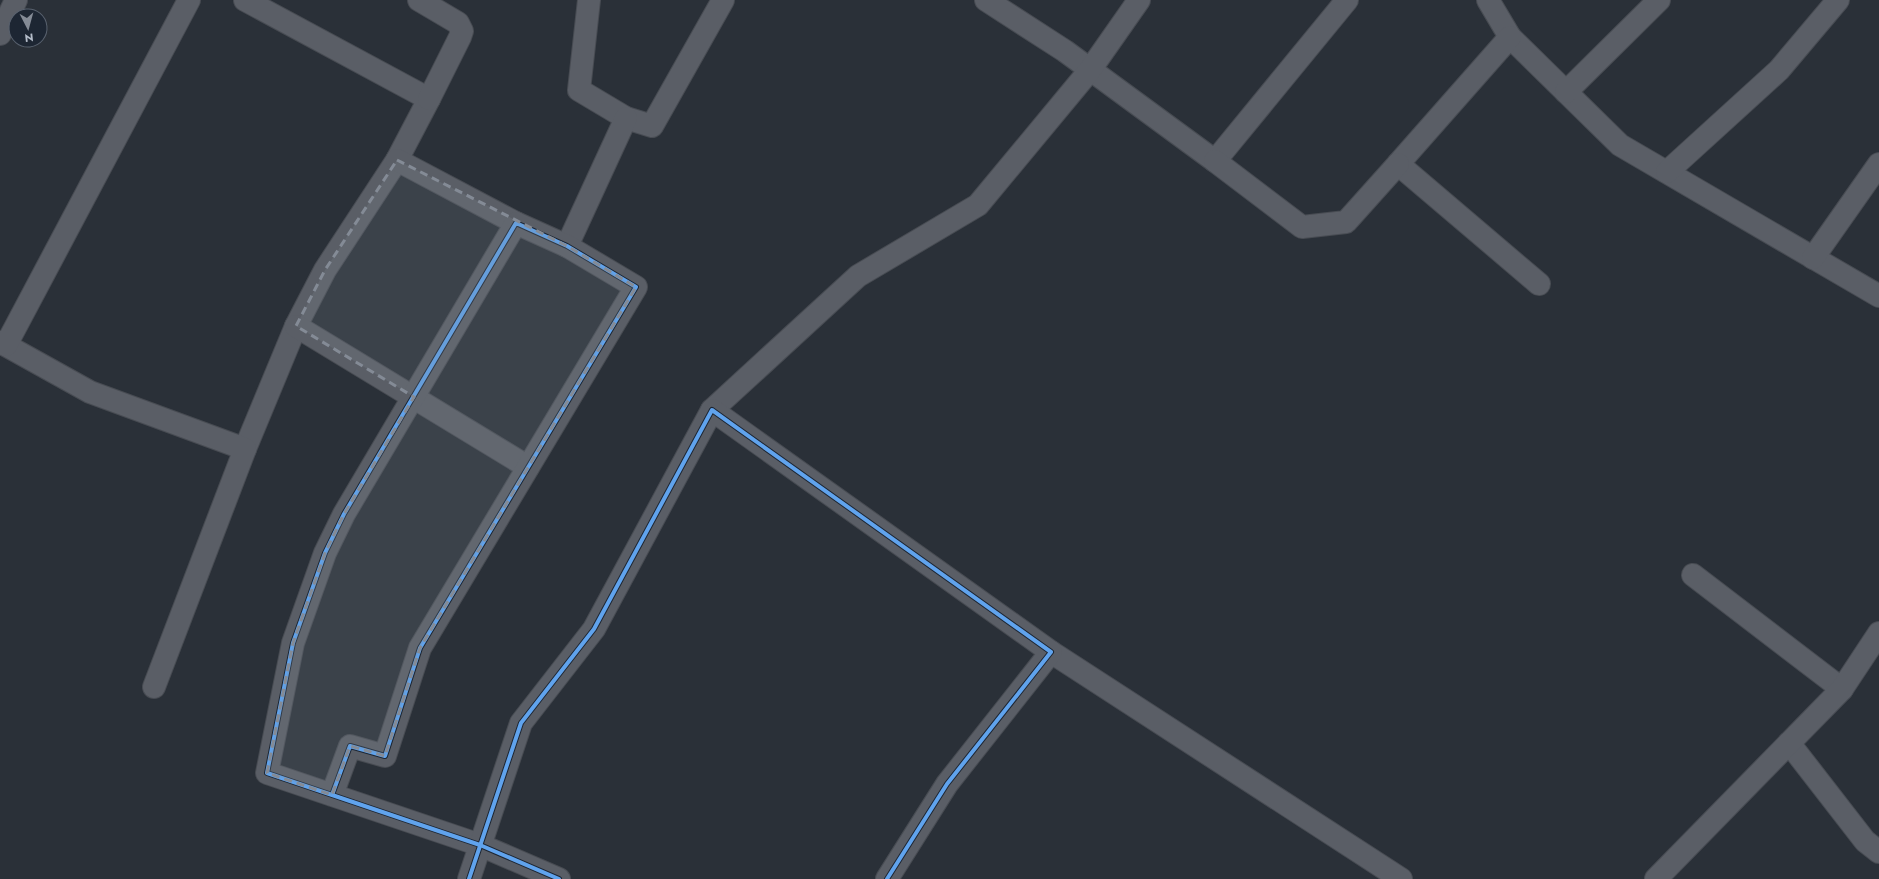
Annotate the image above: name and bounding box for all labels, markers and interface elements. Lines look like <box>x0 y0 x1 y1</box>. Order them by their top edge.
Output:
north arrow <box>8 8 48 48</box>
text: N <box>24 30 34 46</box>

